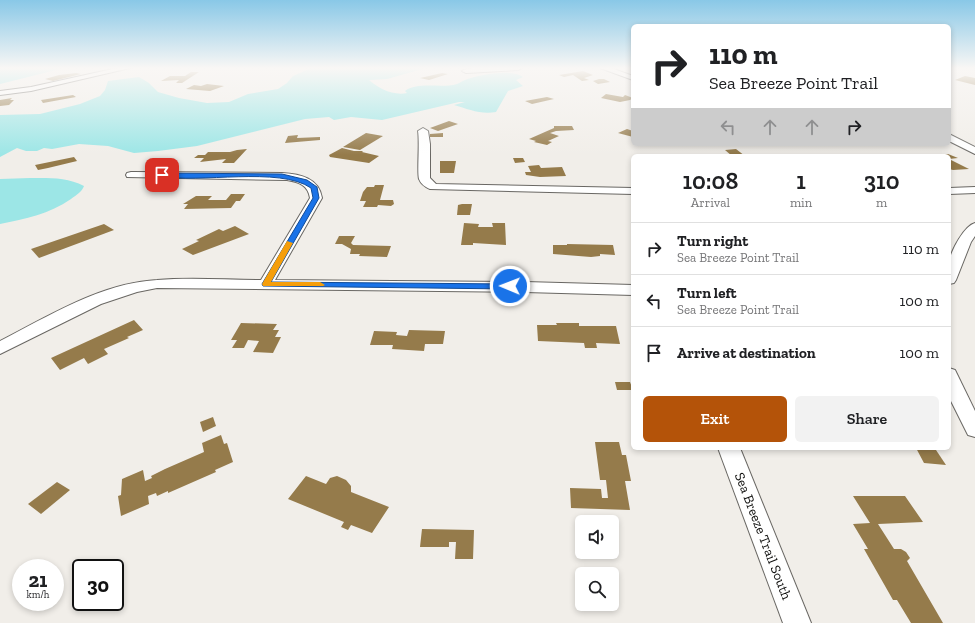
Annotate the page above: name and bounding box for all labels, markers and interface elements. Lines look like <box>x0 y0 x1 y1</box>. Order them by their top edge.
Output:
text: 110 m <box>709 38 778 71</box>
icon: right <box>643 40 695 92</box>
text: Sea Breeze Point Trail <box>709 72 878 94</box>
icon: left <box>717 116 739 138</box>
icon: ahead <box>759 116 781 138</box>
icon: ahead <box>801 116 823 138</box>
icon: right <box>843 116 865 138</box>
pin <box>145 158 179 192</box>
icon: arrive <box>151 164 173 186</box>
text: 10:08 <box>683 166 738 195</box>
text: 1 <box>796 166 806 195</box>
text: 310 <box>864 166 899 195</box>
text: Arrival <box>691 195 730 210</box>
text: min <box>790 195 812 210</box>
text: m <box>876 195 887 210</box>
text: Turn right <box>677 232 748 250</box>
icon: right <box>643 238 665 260</box>
text: 110 m <box>902 240 939 258</box>
text: Sea Breeze Point Trail <box>677 250 799 265</box>
position arrow <box>489 265 531 307</box>
text: Turn left <box>677 284 737 302</box>
icon: left <box>643 290 665 312</box>
text: 100 m <box>900 292 939 310</box>
text: Sea Breeze Point Trail <box>677 302 799 317</box>
icon: arrive <box>643 342 665 364</box>
text: Arrive at destination <box>677 344 816 362</box>
text: 100 m <box>900 344 939 362</box>
button: Exit <box>643 396 787 442</box>
button: Share <box>795 396 939 442</box>
street label: Sea Breeze Trail South <box>731 470 795 602</box>
map controls <box>575 515 619 611</box>
button: sound <box>575 515 619 559</box>
speed limit sign: 30 <box>72 559 124 611</box>
button: search <box>575 567 619 611</box>
text: 21 <box>29 568 47 592</box>
text: km/h <box>27 589 49 601</box>

